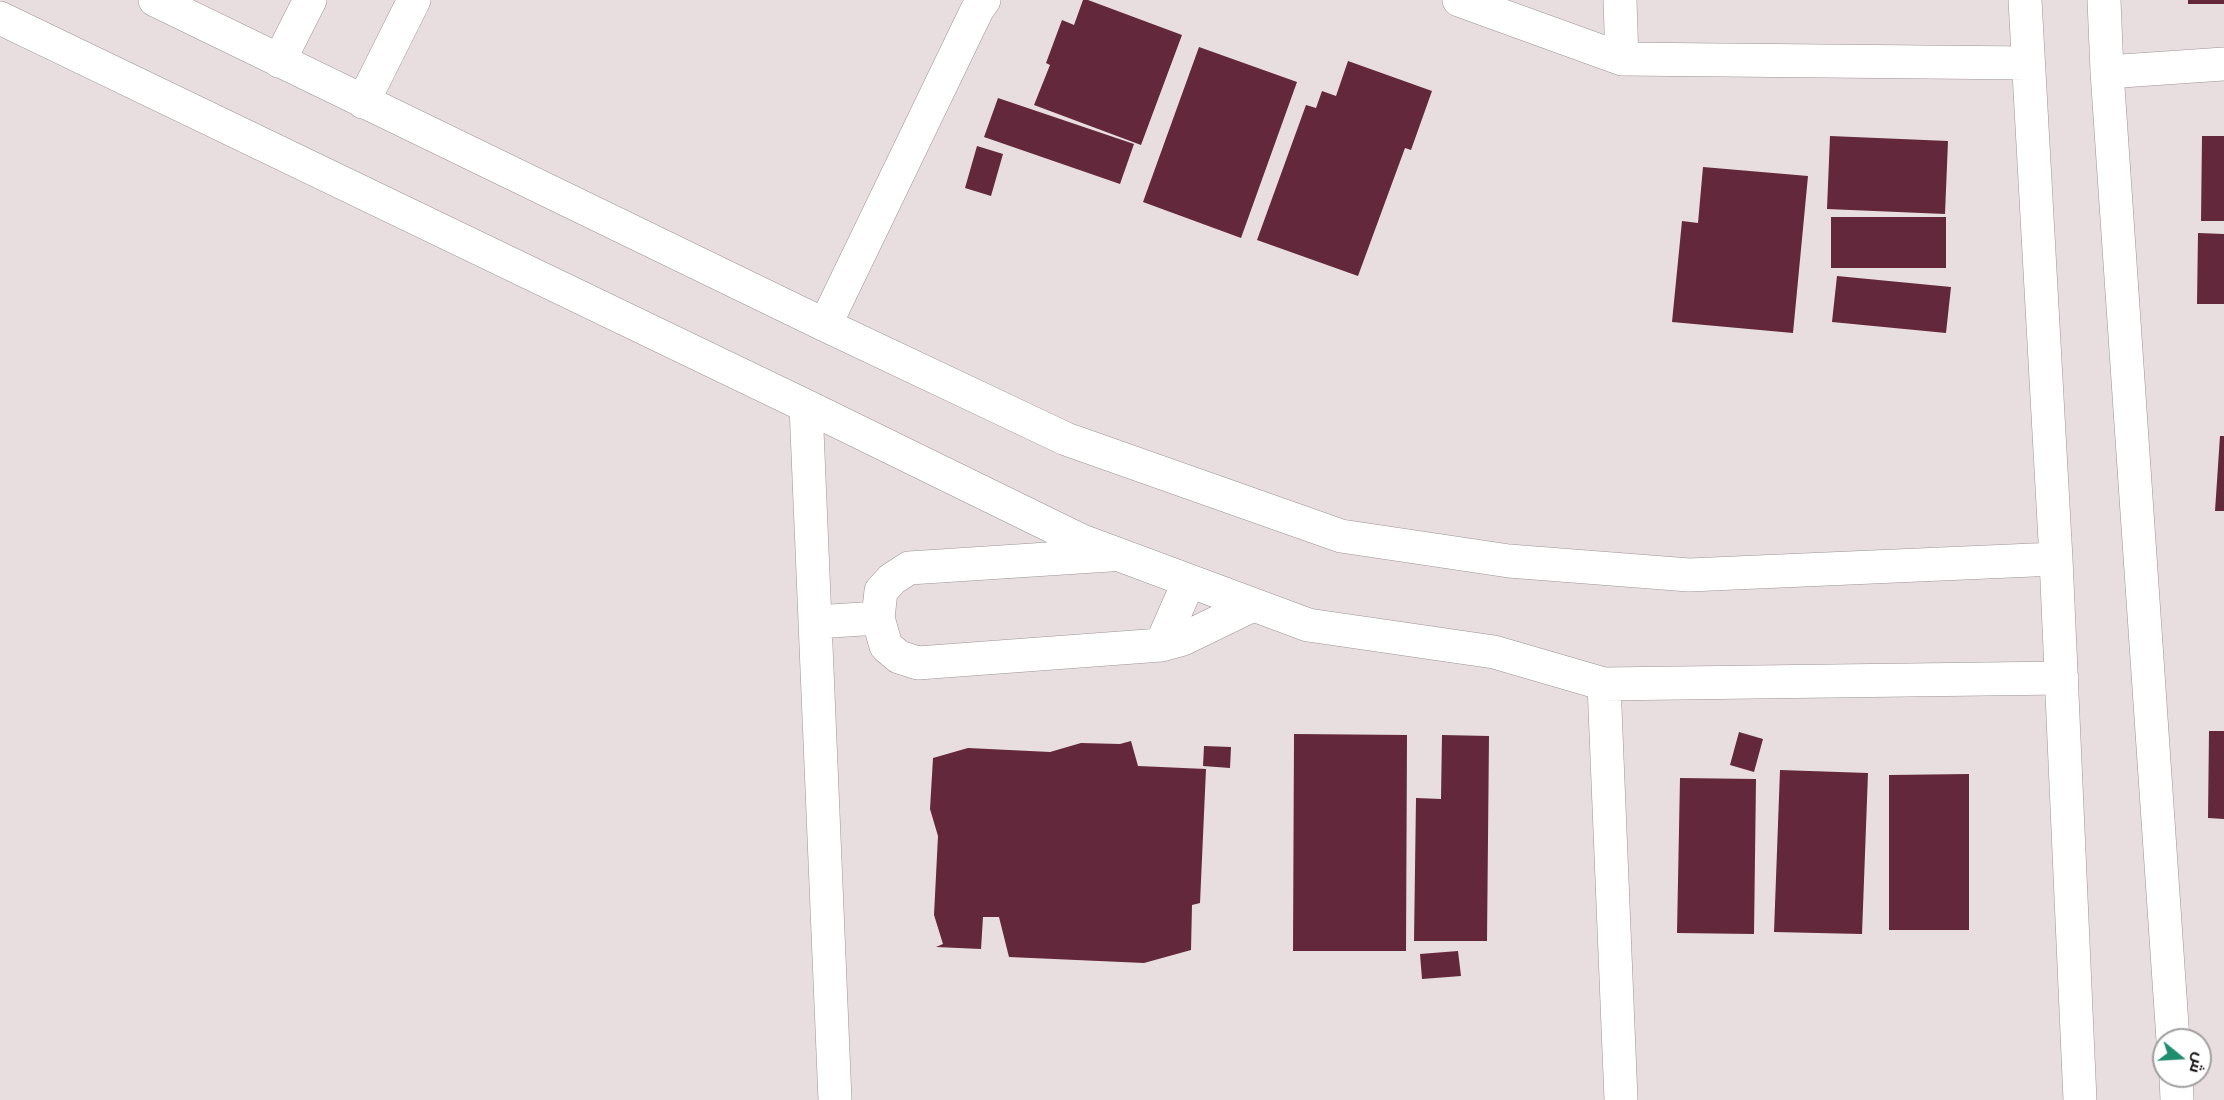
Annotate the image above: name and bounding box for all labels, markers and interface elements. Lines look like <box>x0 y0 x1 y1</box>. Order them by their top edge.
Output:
north arrow <box>2152 1028 2212 1088</box>
text: ش <box>2186 1051 2209 1075</box>

